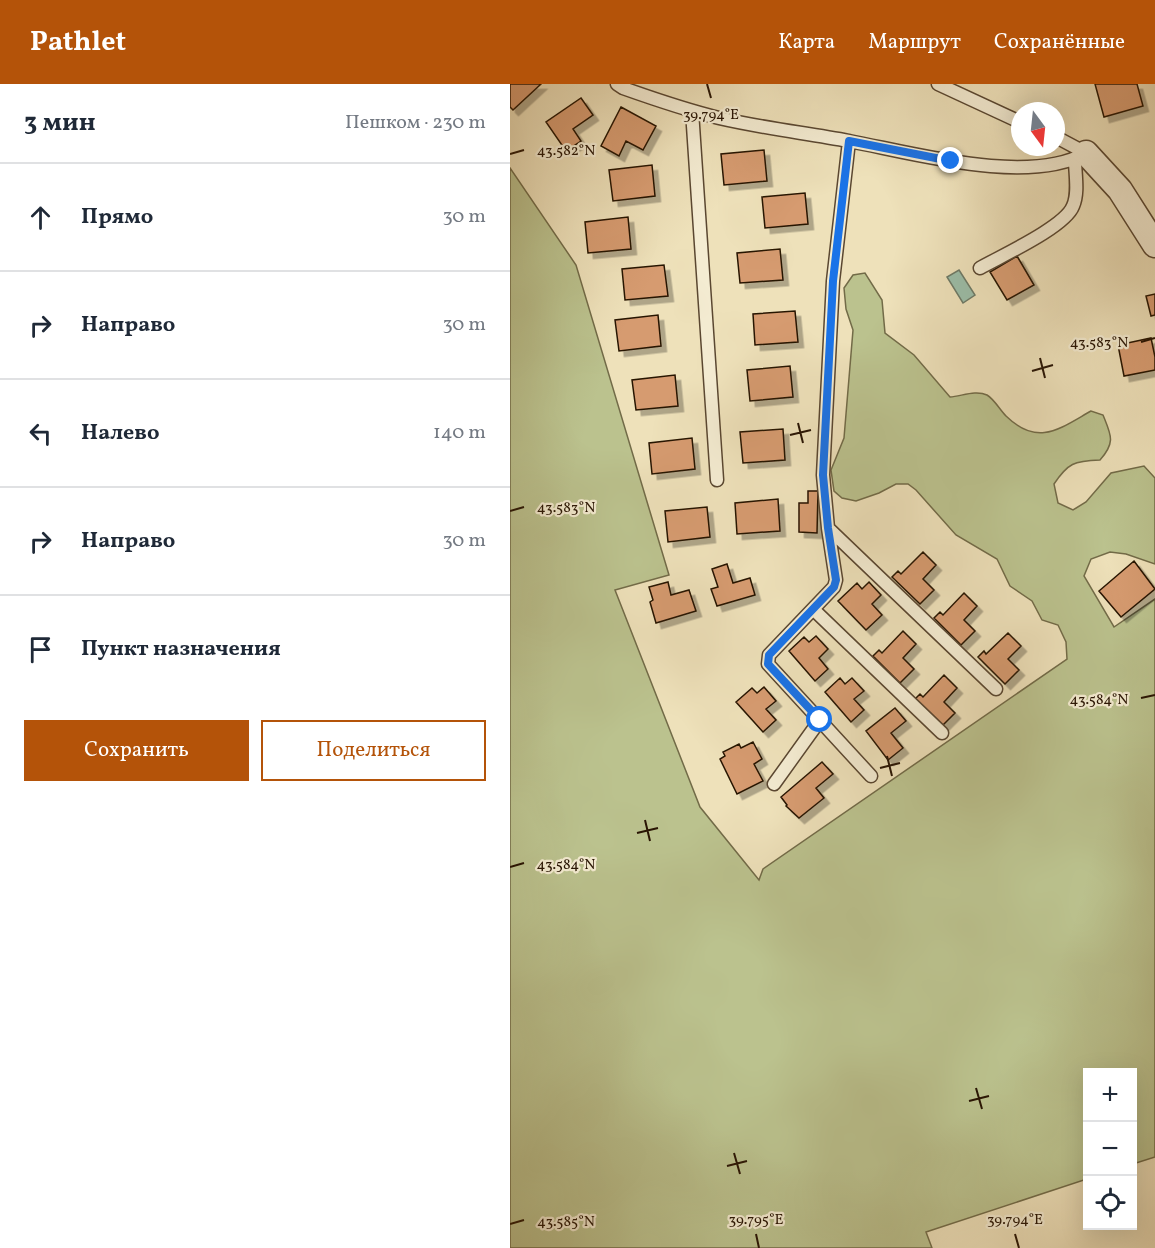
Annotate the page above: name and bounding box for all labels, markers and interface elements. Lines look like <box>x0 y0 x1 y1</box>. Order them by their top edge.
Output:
text: Pathlet <box>30 23 126 62</box>
text: Карта <box>778 28 835 57</box>
text: Маршрут <box>868 28 961 57</box>
text: Сохранённые <box>994 28 1125 57</box>
north arrow <box>1011 102 1065 156</box>
text: 3 мин <box>24 105 96 141</box>
text: 39.794°E <box>683 105 739 126</box>
text: Пешком · 230 m <box>345 109 486 137</box>
text: 43.582°N <box>537 141 595 162</box>
route end <box>937 147 963 173</box>
icon: ahead <box>24 201 57 234</box>
text: Прямо <box>81 202 153 233</box>
text: 30 m <box>442 203 486 231</box>
icon: right <box>24 309 57 342</box>
text: Направо <box>81 310 175 341</box>
text: 30 m <box>442 311 486 339</box>
text: 43.583°N <box>1070 333 1128 354</box>
icon: left <box>24 417 57 450</box>
text: Налево <box>81 418 160 449</box>
text: 140 m <box>433 419 486 447</box>
text: 43.583°N <box>537 498 595 519</box>
icon: right <box>24 525 57 558</box>
text: Направо <box>81 526 175 557</box>
text: 30 m <box>442 527 486 555</box>
icon: arrive <box>24 633 57 666</box>
text: Пункт назначения <box>81 634 281 665</box>
text: 43.584°N <box>1070 690 1128 711</box>
route start <box>806 706 832 732</box>
button: Сохранить <box>24 720 249 781</box>
button: Поделиться <box>261 720 486 781</box>
text: 43.584°N <box>537 855 595 876</box>
map controls <box>1083 1068 1137 1230</box>
button: + <box>1083 1068 1137 1122</box>
button: − <box>1083 1122 1137 1176</box>
button: locate <box>1083 1176 1137 1230</box>
text: 39.795°E <box>728 1210 784 1231</box>
text: 39.794°E <box>987 1210 1043 1231</box>
text: 43.585°N <box>537 1212 595 1233</box>

